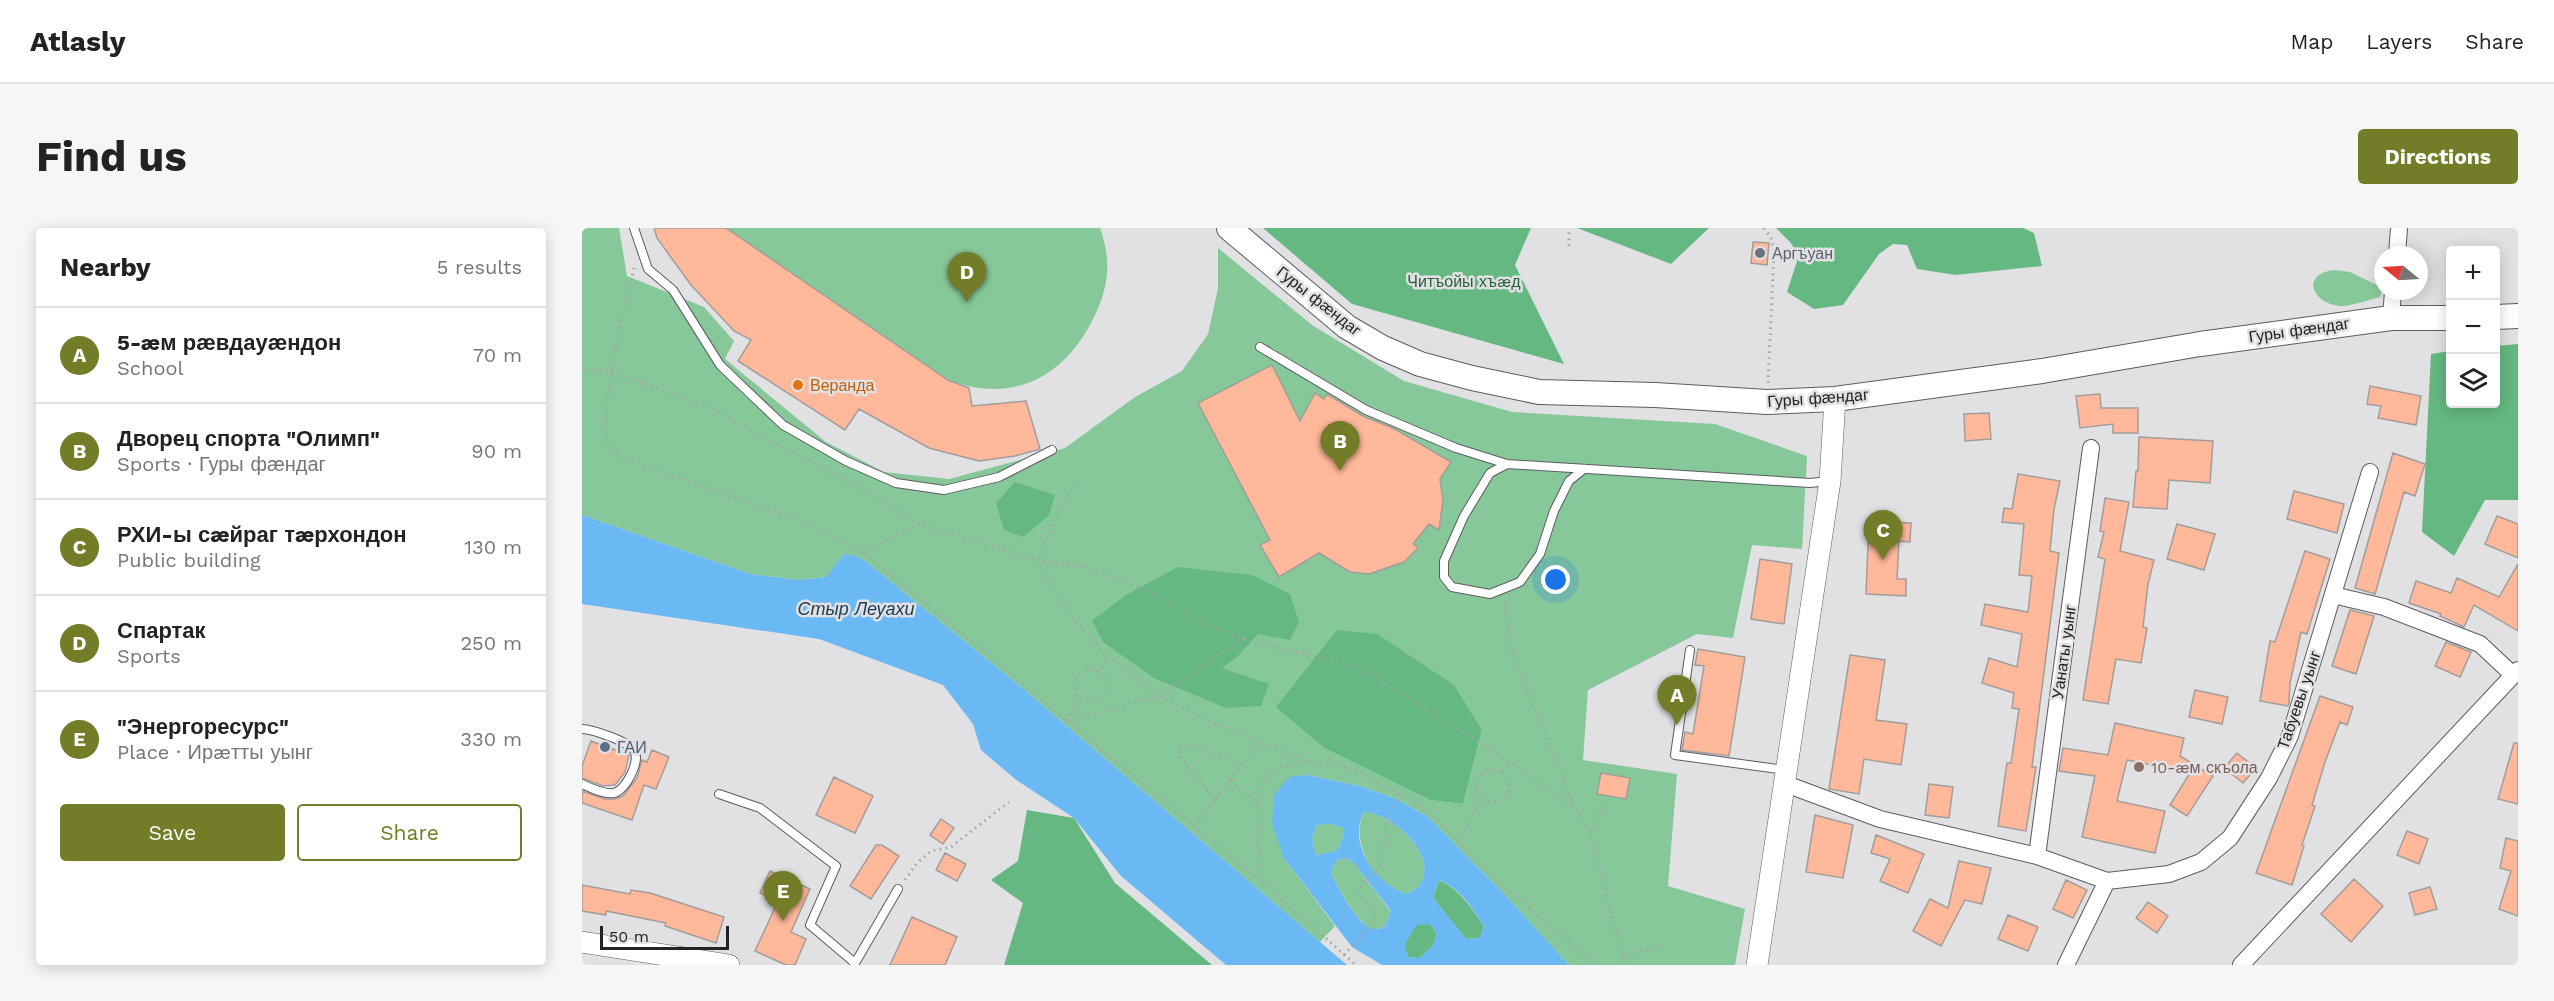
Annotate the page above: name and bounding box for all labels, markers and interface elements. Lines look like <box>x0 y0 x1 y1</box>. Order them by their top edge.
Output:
text: Atlasly <box>30 25 125 58</box>
text: Map <box>2290 29 2333 54</box>
text: Layers <box>2366 29 2432 54</box>
text: Share <box>2465 29 2524 54</box>
button: Directions <box>2358 129 2518 184</box>
text: Find us <box>36 132 187 181</box>
place label: Аргъуан <box>1772 244 1833 263</box>
marker: Аргъуан <box>1753 246 1767 260</box>
north arrow <box>2374 246 2428 300</box>
map controls <box>2446 246 2500 408</box>
button: + <box>2446 246 2500 300</box>
text: Nearby <box>60 252 151 282</box>
pin: D <box>948 253 986 302</box>
text: 5 results <box>437 255 522 279</box>
street label: Гуры фӕндаг <box>1273 262 1365 340</box>
park label: Читъойы хъæд <box>1407 272 1521 291</box>
button: − <box>2446 300 2500 354</box>
street label: Гуры фӕндаг <box>2247 314 2351 346</box>
text: 5-æм рӕвдауӕндон <box>117 330 341 355</box>
text: A <box>73 343 86 367</box>
text: 70 m <box>473 343 522 367</box>
button: layers <box>2446 354 2500 408</box>
text: School <box>117 356 184 380</box>
place label: Веранда <box>810 376 875 395</box>
marker: Веранда <box>791 378 805 392</box>
street label: Гуры фӕндаг <box>1767 385 1869 411</box>
pin: B <box>1320 422 1359 471</box>
text: Дворец спорта "Олимп" <box>117 426 380 451</box>
text: B <box>73 439 86 463</box>
text: 90 m <box>471 439 522 463</box>
text: Sports · Гуры фӕндаг <box>117 452 326 476</box>
pin: C <box>1864 510 1902 560</box>
text: РХИ-ы сæйраг тæрхондон <box>117 522 407 547</box>
text: C <box>73 535 86 559</box>
text: 130 m <box>464 535 522 559</box>
text: Public building <box>117 548 261 572</box>
your location <box>1541 565 1570 594</box>
water label: Стыр Леуахи <box>797 598 915 619</box>
street label: Уанаты уынг <box>2048 604 2080 700</box>
text: Спартак <box>117 618 206 643</box>
text: D <box>72 631 87 655</box>
text: 250 m <box>460 631 522 655</box>
text: Sports <box>117 644 181 668</box>
street label: Табуевы уынг <box>2273 648 2325 752</box>
pin: A <box>1658 676 1696 725</box>
text: "Энергоресурс" <box>117 714 289 739</box>
text: E <box>73 727 86 751</box>
text: 330 m <box>460 727 522 751</box>
place label: ГАИ <box>617 738 647 757</box>
text: Place · Ирæтты уынг <box>117 740 313 764</box>
marker: ГАИ <box>598 740 612 754</box>
place label: 10-æм скъола <box>2151 758 2258 777</box>
marker: 10-æм скъола <box>2132 760 2146 774</box>
button: Save <box>60 804 285 861</box>
button: Share <box>297 804 522 861</box>
pin: E <box>764 872 802 921</box>
scale bar <box>600 923 729 950</box>
text: 50 m <box>609 927 649 946</box>

